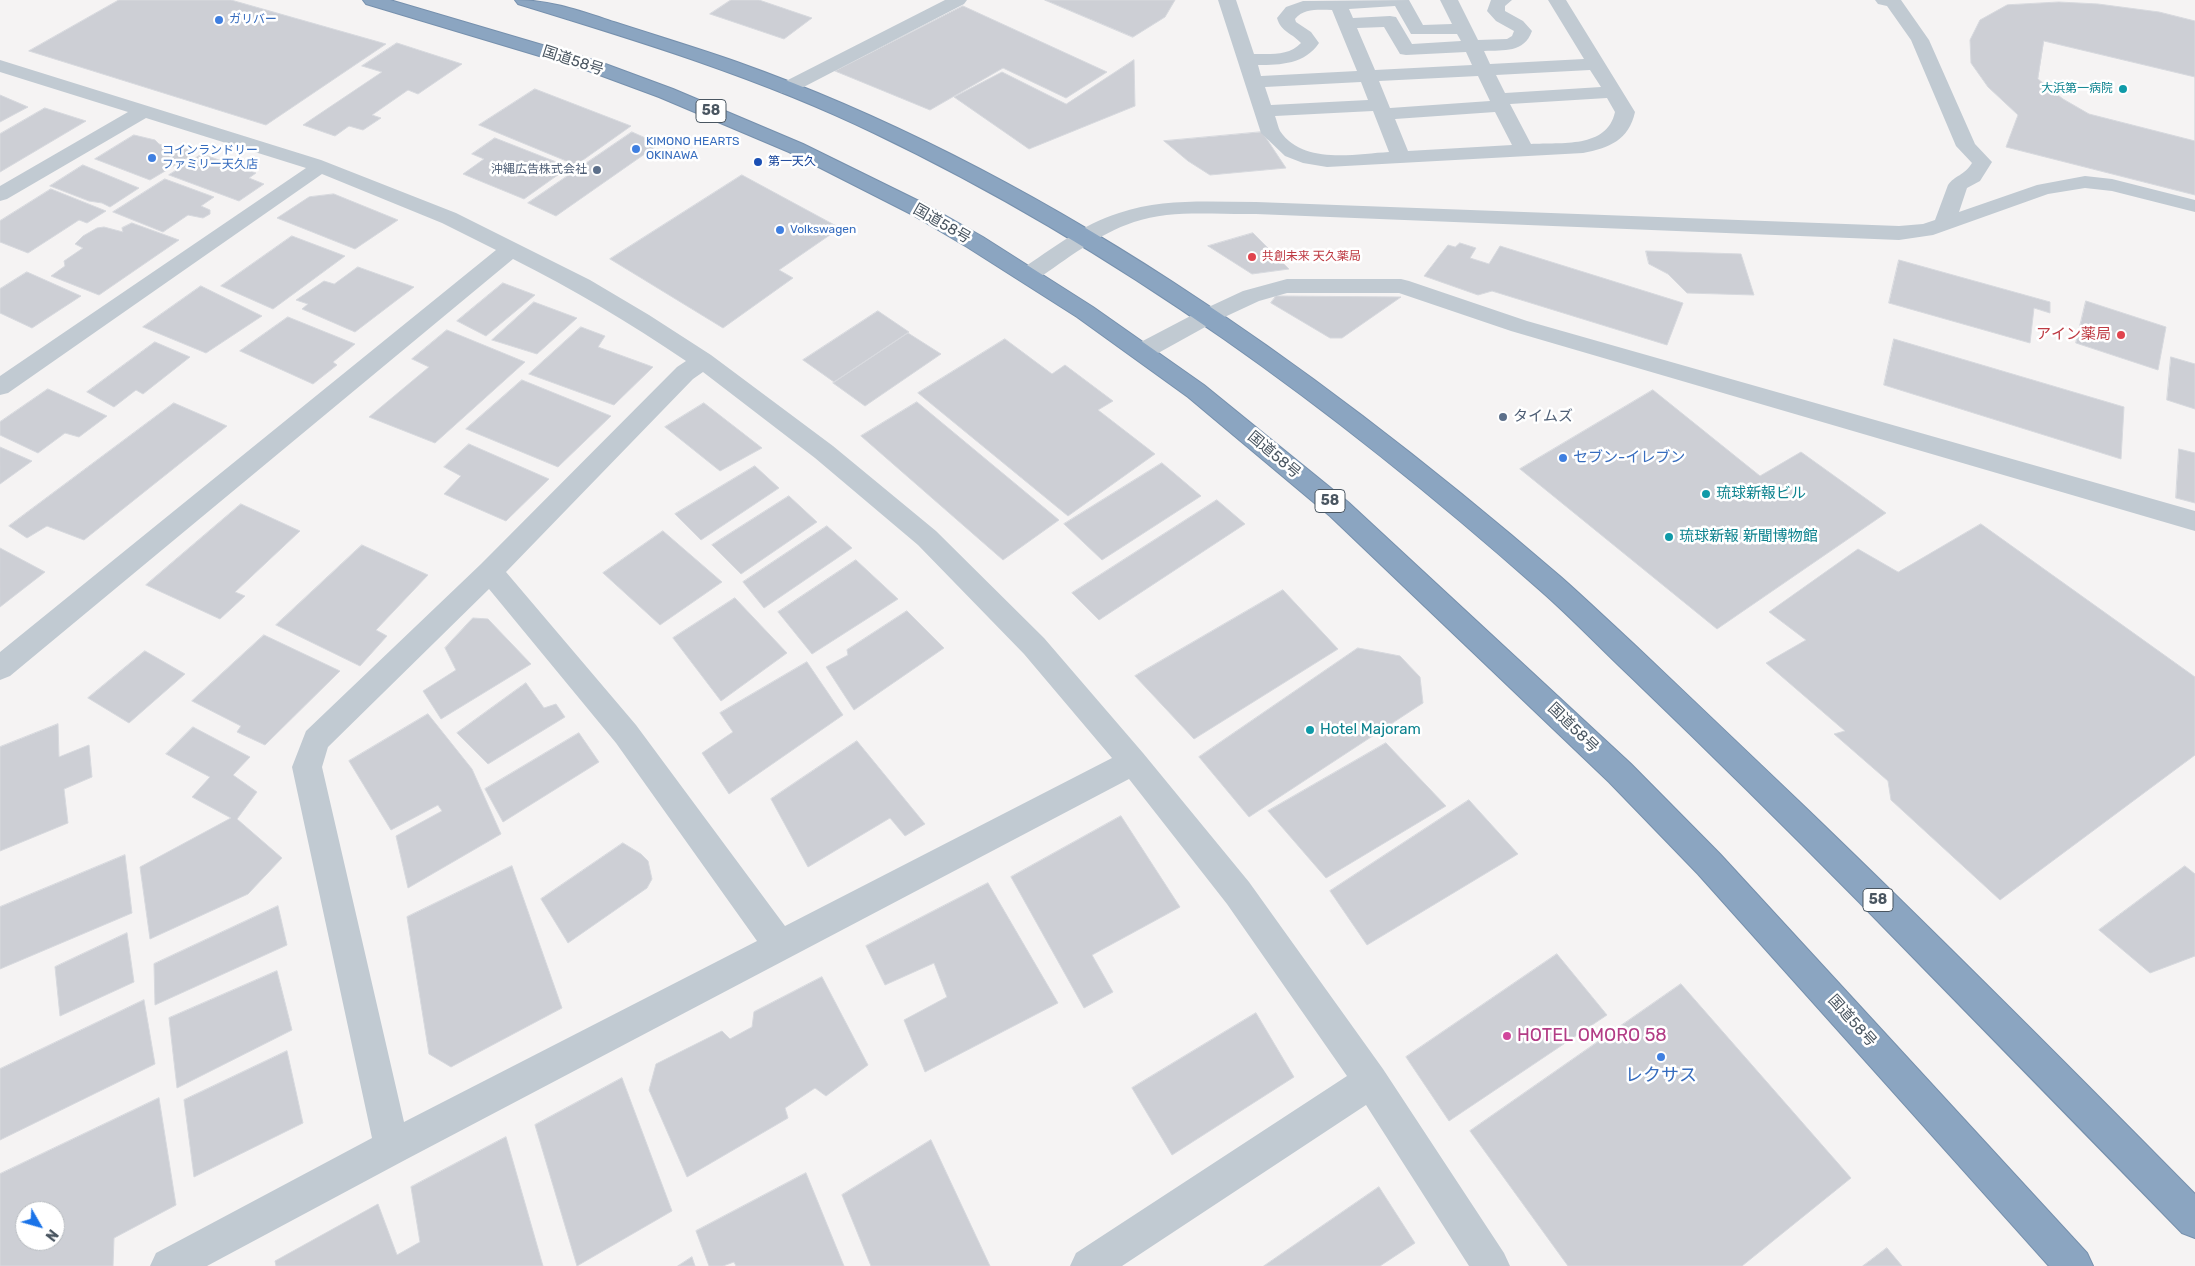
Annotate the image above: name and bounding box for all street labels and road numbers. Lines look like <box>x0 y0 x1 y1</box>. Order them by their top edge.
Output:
street label: 国道58号 <box>540 43 606 79</box>
road number: 58 <box>696 100 726 122</box>
street label: 国道58号 <box>910 200 974 248</box>
street label: 国道58号 <box>1244 428 1304 482</box>
road number: 58 <box>1315 490 1345 512</box>
street label: 国道58号 <box>1544 699 1602 757</box>
road number: 58 <box>1863 888 1893 912</box>
street label: 国道58号 <box>1824 991 1880 1051</box>

